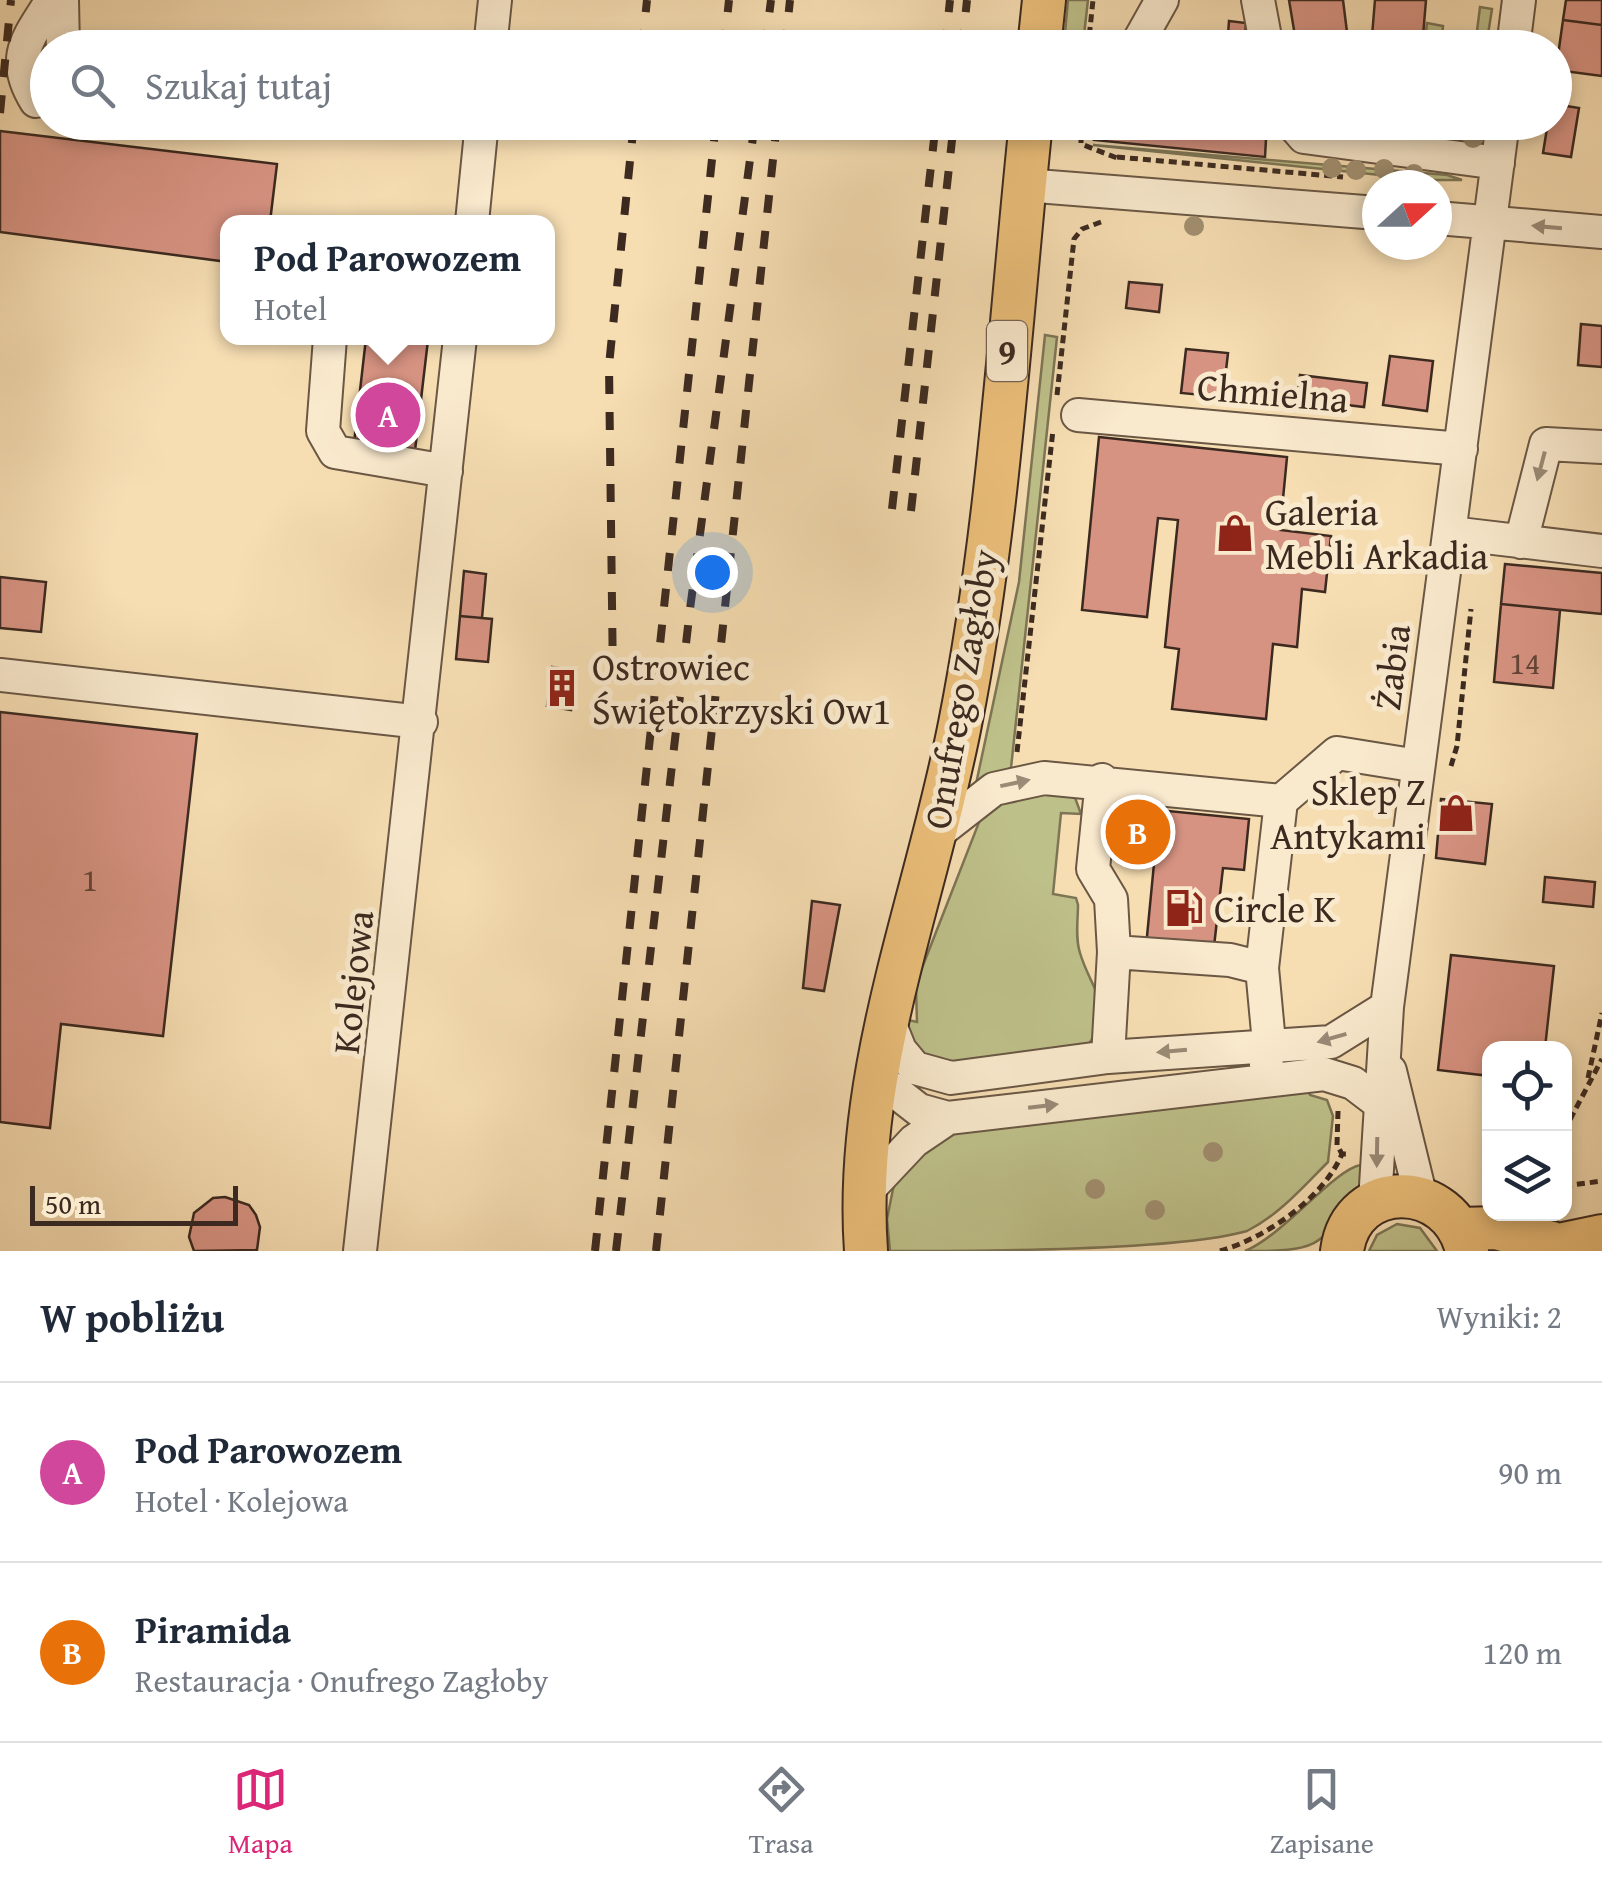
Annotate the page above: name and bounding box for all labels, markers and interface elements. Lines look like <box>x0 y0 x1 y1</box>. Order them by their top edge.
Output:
search box <box>30 30 1572 140</box>
text: Szukaj tutaj <box>145 57 332 113</box>
icon: search <box>65 58 120 113</box>
north arrow <box>1362 170 1452 260</box>
popup <box>220 215 555 345</box>
one-way arrow <box>1530 219 1562 235</box>
text: Pod Parowozem <box>254 229 521 285</box>
text: Hotel <box>254 285 327 332</box>
road number: 9 <box>987 321 1027 381</box>
street label: Chmielna <box>1195 358 1351 426</box>
pin: A <box>356 378 420 452</box>
one-way arrow <box>1532 451 1548 482</box>
place label: Galeria Mebli Arkadia <box>1265 483 1488 583</box>
shop icon: Galeria Mebli Arkadia <box>1214 512 1256 554</box>
street label: Onufrego Zagłoby <box>908 545 1012 833</box>
your location <box>687 547 738 598</box>
street label: Żabia <box>1358 621 1424 713</box>
place label: Ostrowiec Świętokrzyski Ow1 <box>592 638 891 738</box>
house number: 14 <box>1510 639 1540 686</box>
building icon: Ostrowiec Świętokrzyski Ow1 <box>541 667 583 709</box>
place label: Sklep Z Antykami <box>1270 763 1426 863</box>
one-way arrow <box>1000 774 1031 790</box>
shop icon: Sklep Z Antykami <box>1435 792 1477 834</box>
pin: B <box>1106 794 1170 870</box>
house number: 1 <box>82 856 98 903</box>
place label: Circle K <box>1214 880 1337 936</box>
fuel station icon: Circle K <box>1163 887 1205 929</box>
street label: Kolejowa <box>317 908 387 1056</box>
one-way arrow <box>1316 1031 1347 1047</box>
map controls <box>1482 1041 1572 1221</box>
button: locate <box>1482 1041 1572 1131</box>
one-way arrow <box>1155 1043 1187 1059</box>
one-way arrow <box>1027 1098 1059 1114</box>
button: layers <box>1482 1131 1572 1221</box>
one-way arrow <box>1368 1137 1384 1169</box>
scale bar <box>30 1181 238 1226</box>
text: 50 m <box>45 1183 101 1224</box>
text: W pobliżu <box>40 1286 224 1347</box>
text: Wyniki: 2 <box>1436 1293 1562 1340</box>
text: Pod Parowozem <box>135 1421 402 1477</box>
text: A <box>62 1449 83 1496</box>
text: 90 m <box>1498 1449 1562 1496</box>
text: Hotel · Kolejowa <box>135 1477 348 1524</box>
text: Piramida <box>135 1601 291 1657</box>
text: B <box>63 1629 82 1676</box>
text: 120 m <box>1483 1629 1562 1676</box>
text: Restauracja · Onufrego Zagłoby <box>135 1657 548 1704</box>
tab: Mapa <box>228 1762 293 1863</box>
tab: Trasa <box>749 1762 813 1863</box>
tab: Zapisane <box>1270 1762 1374 1863</box>

